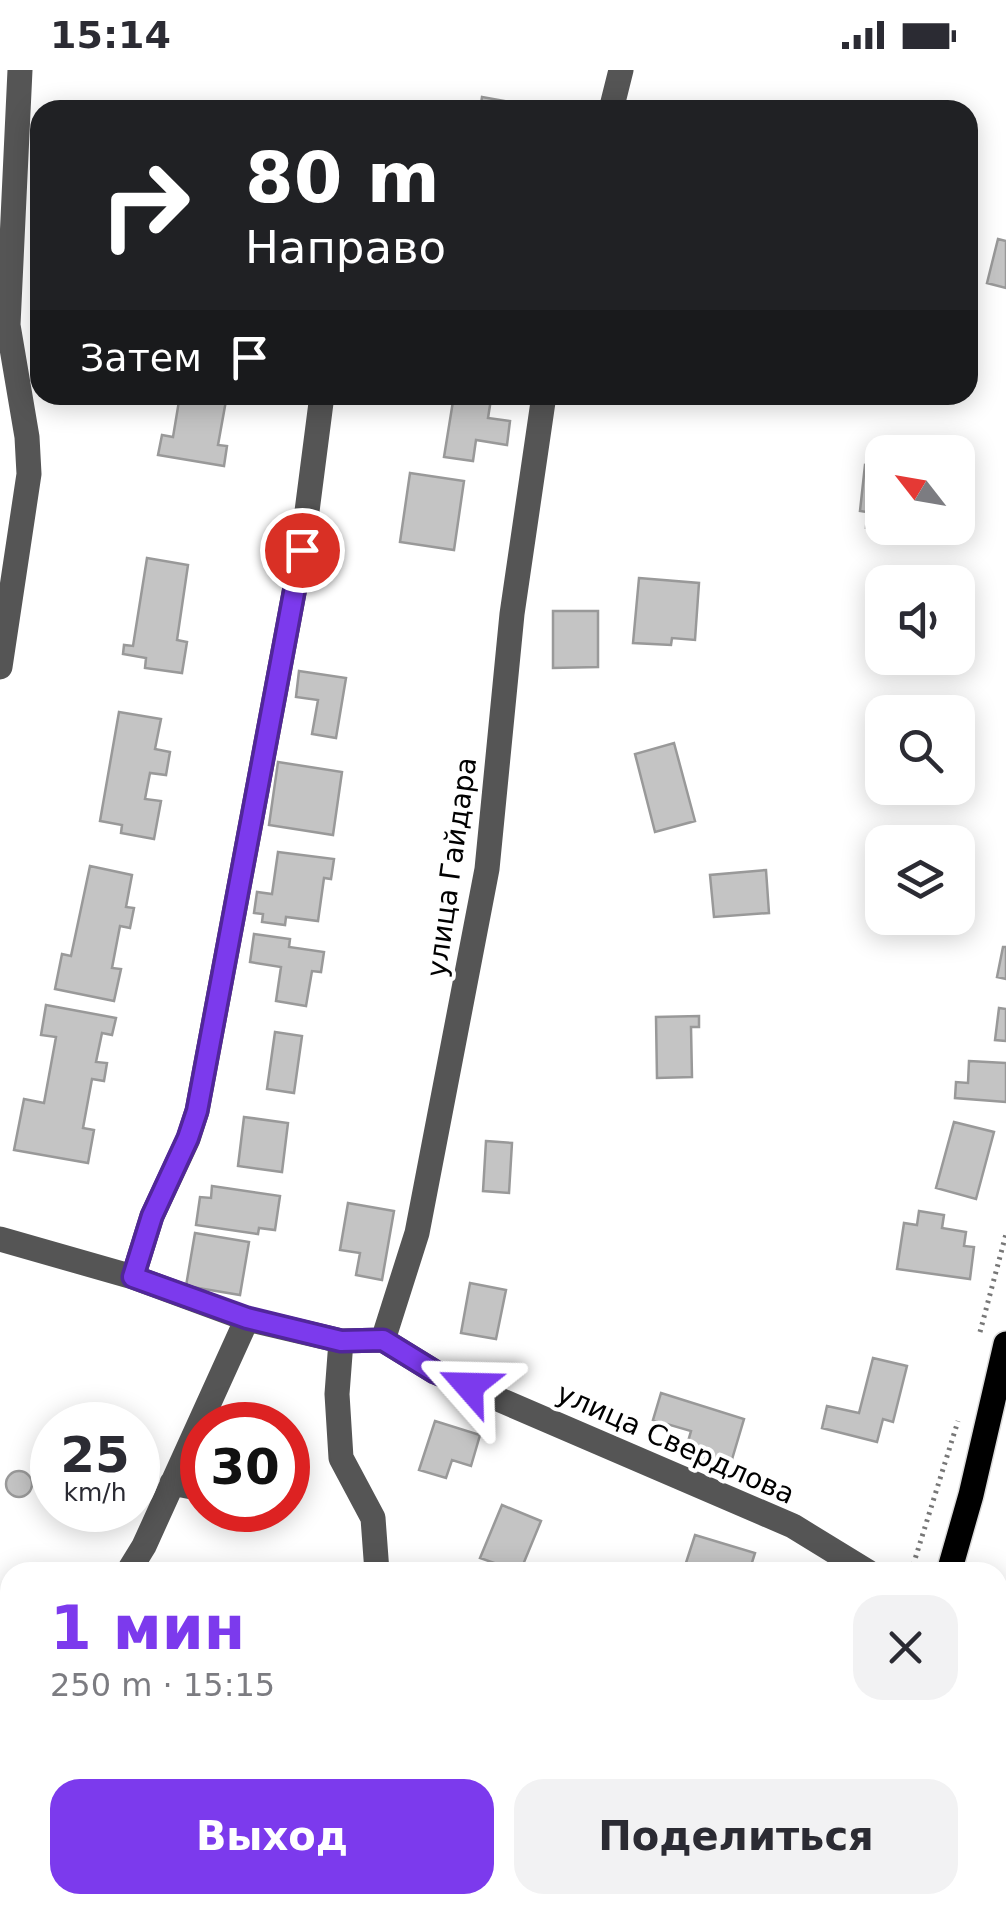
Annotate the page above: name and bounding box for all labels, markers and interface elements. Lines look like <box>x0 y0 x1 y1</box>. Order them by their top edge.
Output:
text: 15:14 <box>50 13 171 57</box>
text: 80 m <box>245 137 440 219</box>
icon: right <box>80 140 210 270</box>
text: Направо <box>245 221 446 274</box>
icon: arrive <box>222 330 277 385</box>
text: Затем <box>80 336 202 380</box>
north arrow <box>865 435 975 545</box>
map controls <box>865 435 975 935</box>
pin <box>260 508 345 593</box>
icon: arrive <box>275 523 330 578</box>
button: sound <box>865 565 975 675</box>
button: search <box>865 695 975 805</box>
street label: улица Гайдара <box>420 755 483 979</box>
button: layers <box>865 825 975 935</box>
position arrow <box>417 1334 521 1438</box>
street label: улица Свердлова <box>552 1376 800 1511</box>
speed limit sign: 30 <box>180 1402 310 1532</box>
text: 25 <box>60 1426 130 1484</box>
text: km/h <box>63 1478 127 1507</box>
text: 1 мин <box>50 1593 245 1663</box>
button: close <box>853 1595 958 1700</box>
text: 250 m · 15:15 <box>50 1666 275 1704</box>
button: Выход <box>50 1779 494 1894</box>
button: Поделиться <box>514 1779 958 1894</box>

